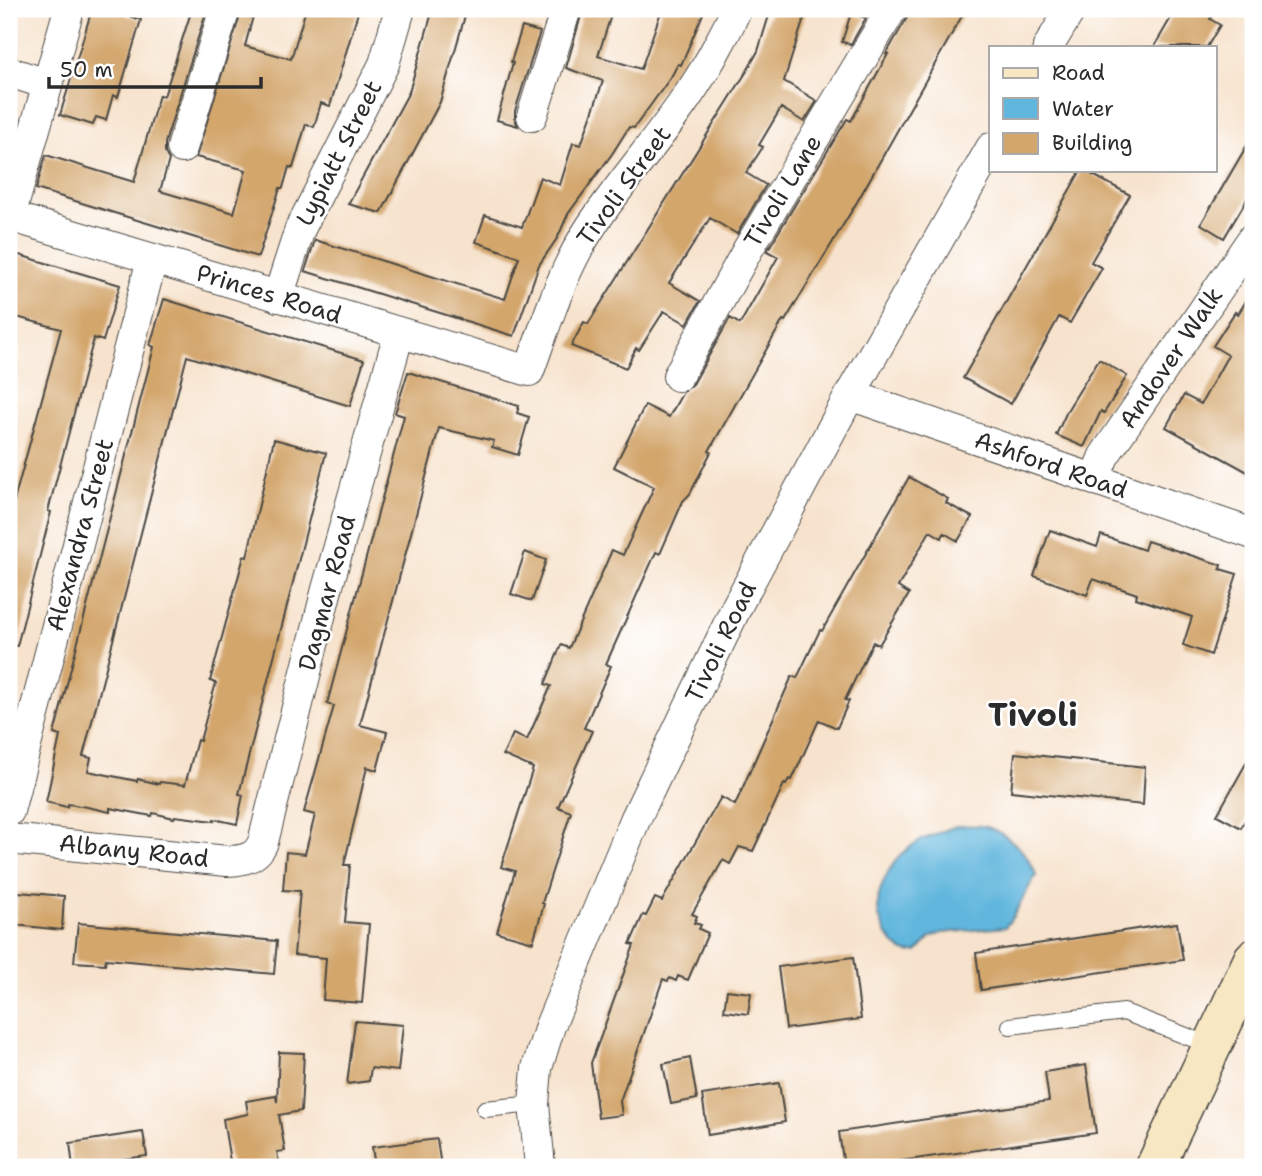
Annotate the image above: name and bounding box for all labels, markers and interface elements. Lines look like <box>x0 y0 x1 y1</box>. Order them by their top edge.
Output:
scale bar <box>49 46 261 90</box>
legend <box>989 46 1216 172</box>
text: 50 m <box>60 56 113 84</box>
text: Road <box>1052 59 1105 87</box>
street label: Lypiatt Street <box>289 75 389 231</box>
text: Water <box>1052 95 1114 123</box>
street label: Tivoli Street <box>570 120 678 252</box>
street label: Tivoli Lane <box>737 129 829 253</box>
text: Building <box>1052 129 1132 157</box>
street label: Princes Road <box>192 257 346 331</box>
street label: Andover Walk <box>1112 281 1230 435</box>
street label: Ashford Road <box>970 424 1132 506</box>
street label: Alexandra Street <box>39 435 121 635</box>
street label: Dagmar Road <box>291 512 363 674</box>
street label: Tivoli Road <box>678 576 764 708</box>
district label: Tivoli <box>988 693 1078 736</box>
street label: Albany Road <box>58 827 210 875</box>

